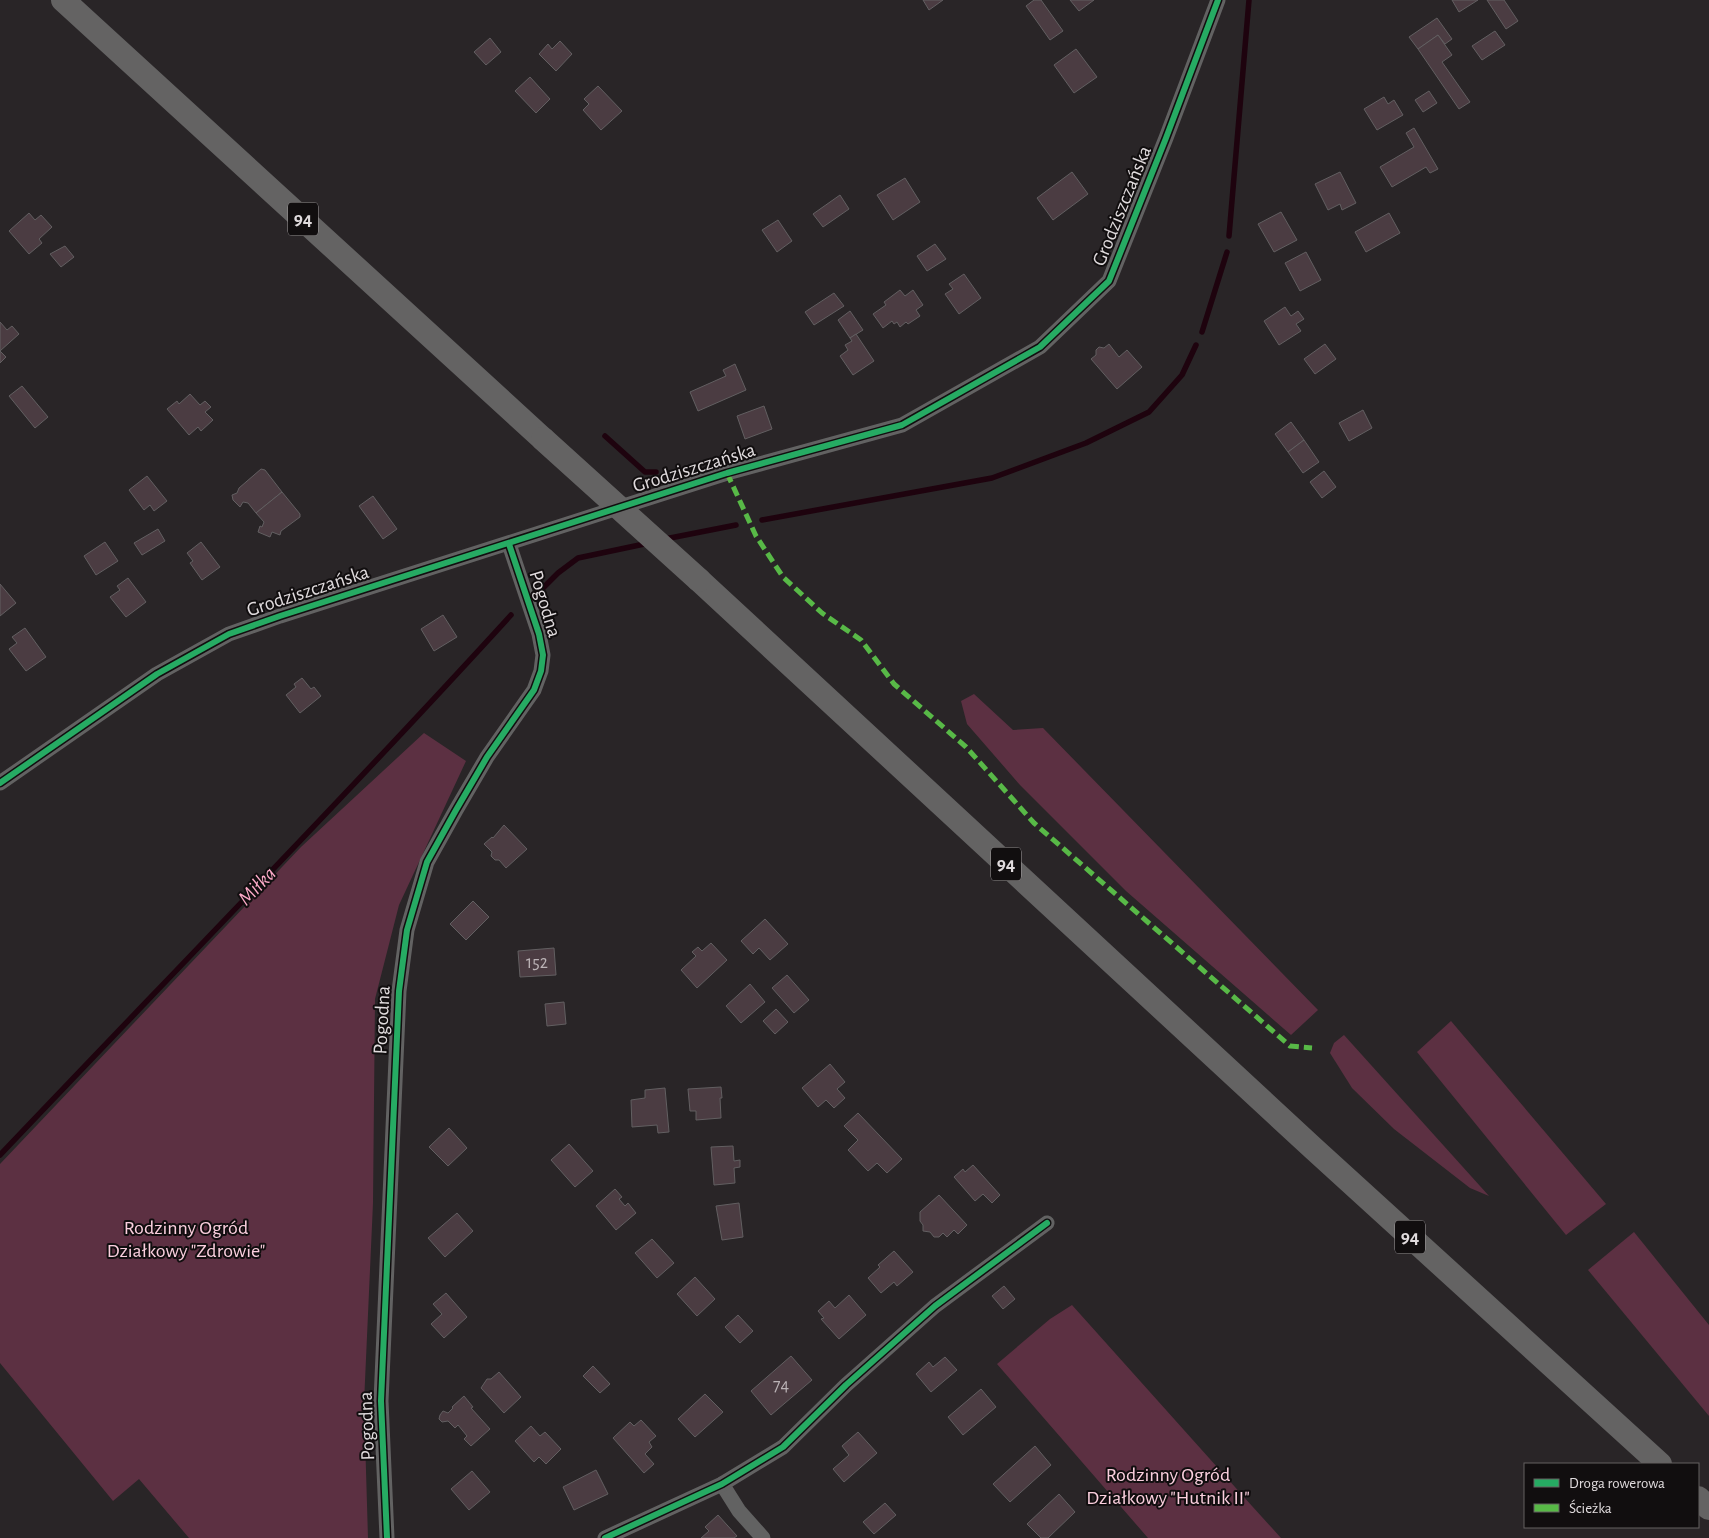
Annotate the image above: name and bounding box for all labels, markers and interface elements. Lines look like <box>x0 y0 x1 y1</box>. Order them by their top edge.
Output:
street label: Grodziszczańska <box>1089 143 1155 269</box>
road number: 94 <box>288 202 318 235</box>
street label: Grodziszczańska <box>630 440 758 496</box>
street label: Grodziszczańska <box>244 562 372 620</box>
street label: Pogodna <box>525 568 565 640</box>
road number: 94 <box>991 848 1021 881</box>
water label: Miłka <box>234 863 280 909</box>
house number: 152 <box>526 954 548 972</box>
street label: Pogodna <box>370 985 394 1055</box>
park label: Rodzinny Ogród Działkowy "Zdrowie" <box>107 1218 265 1261</box>
road number: 94 <box>1395 1220 1425 1254</box>
house number: 74 <box>773 1377 789 1395</box>
street label: Pogodna <box>356 1391 378 1461</box>
legend <box>1524 1463 1699 1528</box>
park label: Rodzinny Ogród Działkowy "Hutnik II" <box>1086 1465 1250 1508</box>
text: Droga rowerowa <box>1569 1476 1665 1491</box>
text: Ścieżka <box>1569 1499 1612 1516</box>

